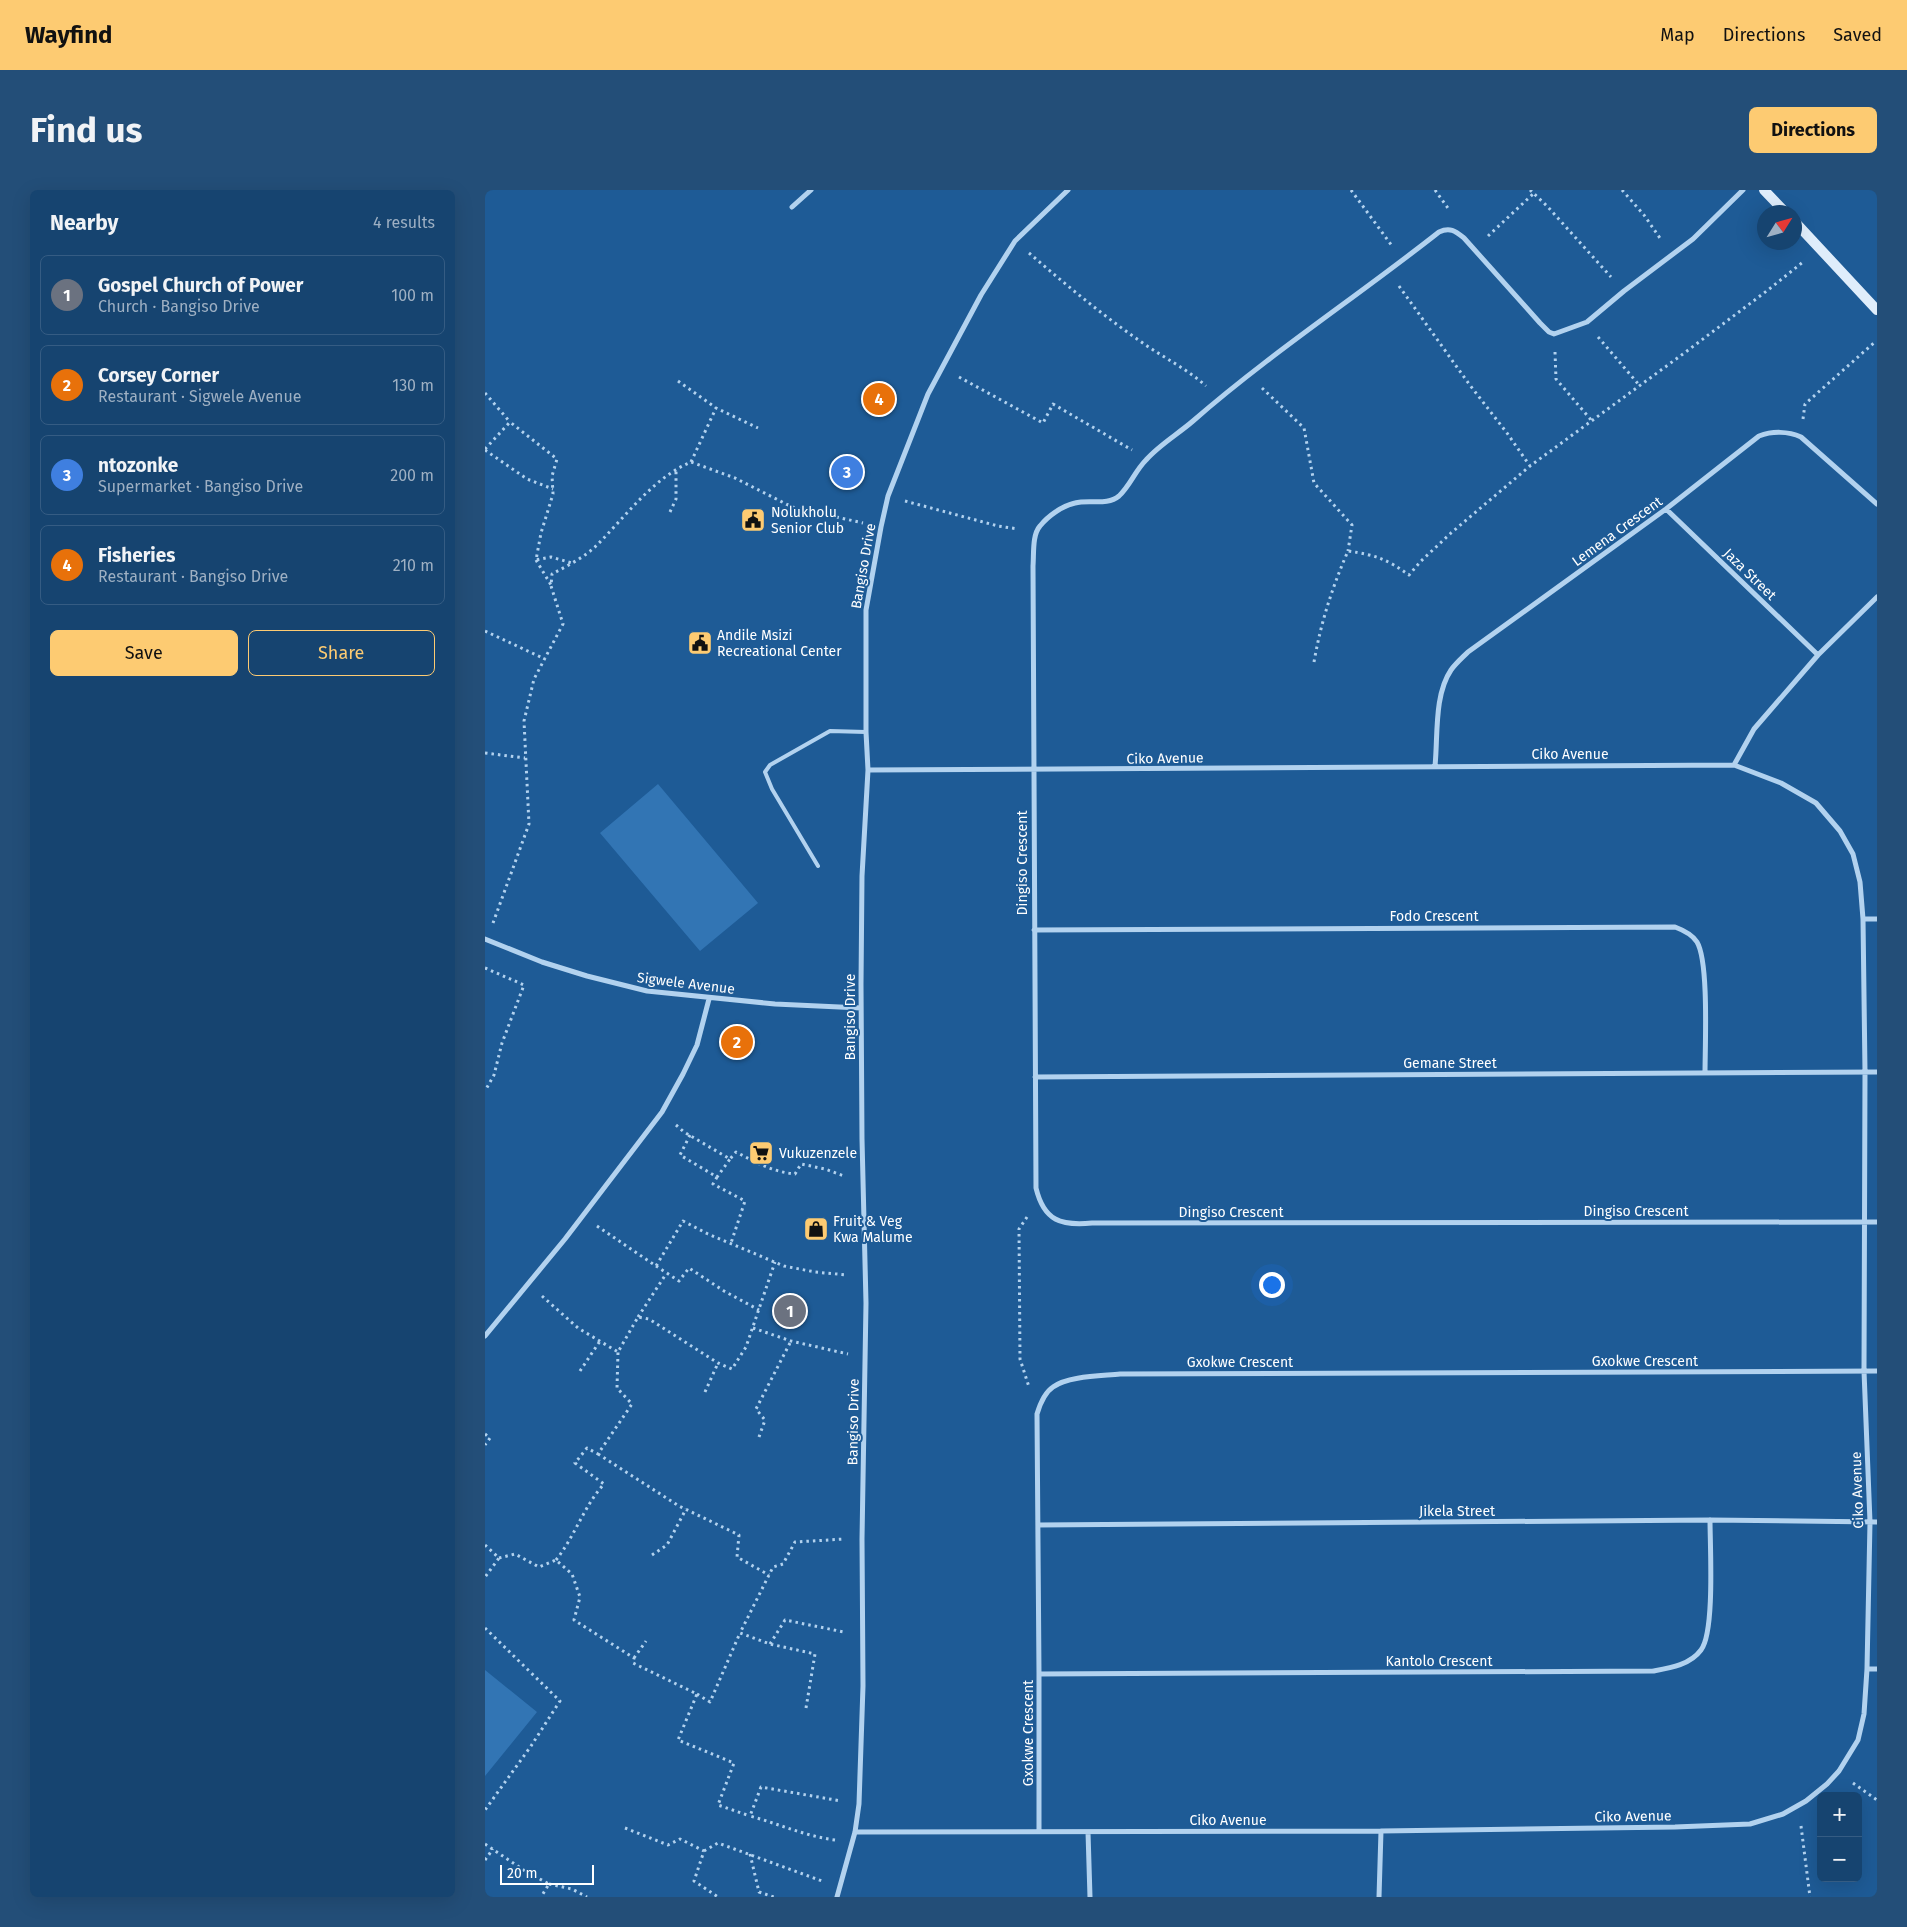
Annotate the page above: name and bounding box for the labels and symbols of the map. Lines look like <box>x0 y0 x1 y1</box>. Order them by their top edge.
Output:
north arrow <box>1757 205 1802 250</box>
pin: 4 <box>863 380 895 418</box>
pin: 3 <box>831 453 863 491</box>
street label: Lemena Crescent <box>1569 492 1667 570</box>
place label: Nolukholu Senior Club <box>771 504 844 537</box>
public building icon: Nolukholu Senior Club <box>740 507 766 533</box>
street label: Bangiso Drive <box>848 522 879 610</box>
street label: Jaza Street <box>1720 545 1780 604</box>
place label: Andile Msizi Recreational Center <box>717 627 842 660</box>
public building icon: Andile Msizi Recreational Center <box>687 630 713 656</box>
street label: Ciko Avenue <box>1531 746 1609 763</box>
street label: Ciko Avenue <box>1126 749 1204 768</box>
street label: Dingiso Crescent <box>1014 810 1031 915</box>
street label: Fodo Crescent <box>1390 908 1479 925</box>
street label: Sigwele Avenue <box>636 969 736 998</box>
street label: Bangiso Drive <box>842 974 859 1060</box>
pin: 2 <box>721 1023 753 1061</box>
street label: Gemane Street <box>1403 1055 1498 1072</box>
supermarket icon: Vukuzenzele <box>748 1140 774 1166</box>
place label: Vukuzenzele <box>779 1145 857 1162</box>
street label: Dingiso Crescent <box>1584 1203 1689 1220</box>
street label: Dingiso Crescent <box>1179 1204 1284 1221</box>
place label: Fruit & Veg Kwa Malume <box>833 1213 913 1246</box>
shop icon: Fruit & Veg Kwa Malume <box>803 1216 829 1242</box>
your location <box>1259 1272 1285 1298</box>
pin: 1 <box>774 1292 806 1330</box>
street label: Gxokwe Crescent <box>1592 1353 1699 1370</box>
street label: Gxokwe Crescent <box>1187 1354 1294 1371</box>
street label: Bangiso Drive <box>844 1378 863 1466</box>
street label: Ciko Avenue <box>1848 1451 1867 1529</box>
street label: Jikela Street <box>1419 1503 1496 1520</box>
street label: Kantolo Crescent <box>1386 1653 1493 1670</box>
street label: Gxokwe Crescent <box>1020 1679 1037 1786</box>
street label: Ciko Avenue <box>1594 1807 1672 1826</box>
street label: Ciko Avenue <box>1189 1812 1267 1829</box>
scale bar <box>500 1862 594 1885</box>

